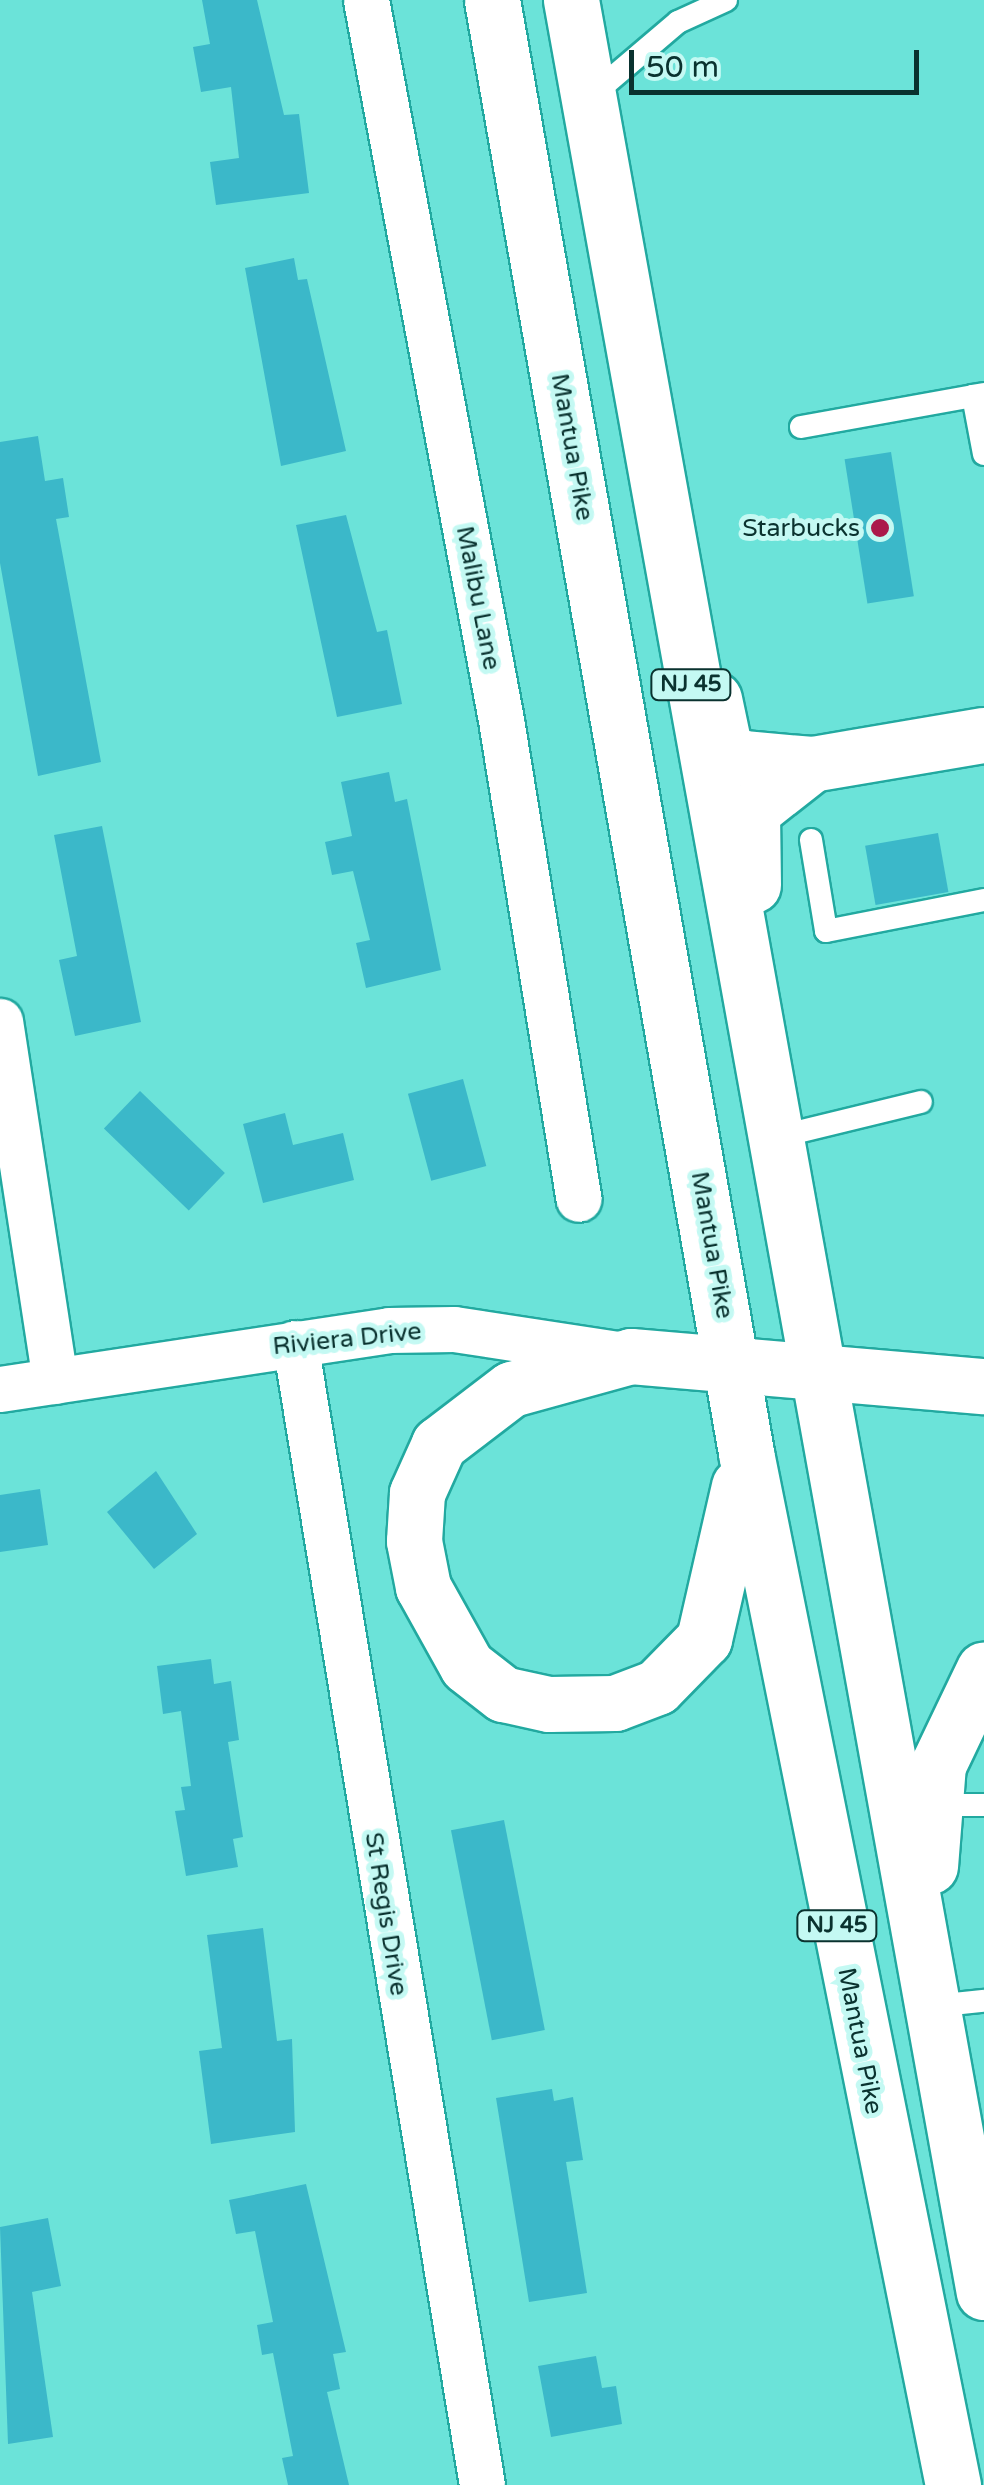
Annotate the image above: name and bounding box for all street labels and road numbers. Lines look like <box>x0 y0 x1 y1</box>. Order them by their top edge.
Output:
street label: Mantua Pike <box>544 371 600 523</box>
street label: Malibu Lane <box>449 523 507 673</box>
road number: NJ 45 <box>648 668 734 702</box>
street label: Mantua Pike <box>684 1169 740 1321</box>
street label: Riviera Drive <box>271 1316 423 1362</box>
street label: St Regis Drive <box>358 1830 414 1998</box>
road number: NJ 45 <box>794 1909 880 1943</box>
street label: Mantua Pike <box>831 1965 889 2117</box>

